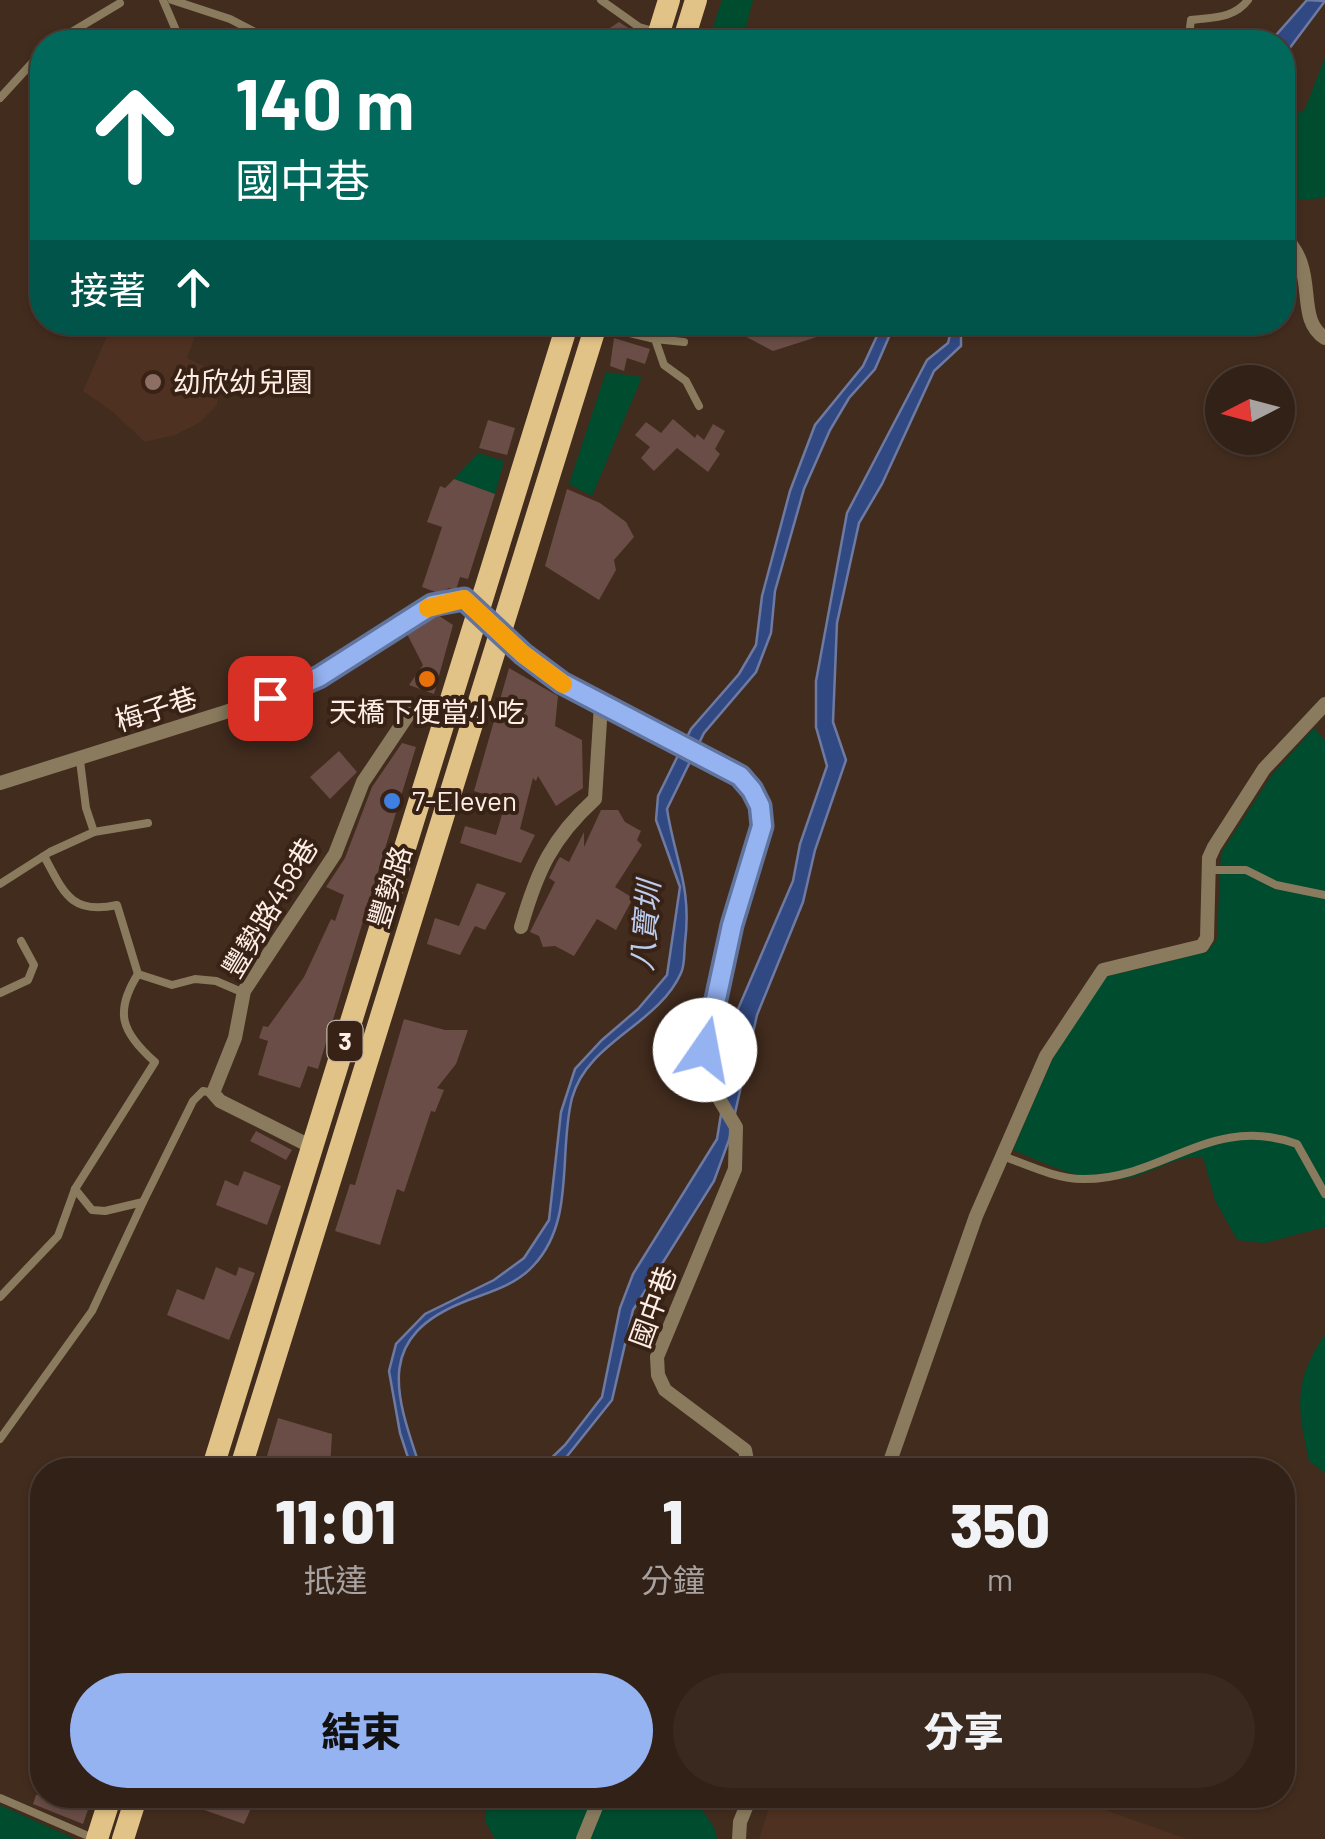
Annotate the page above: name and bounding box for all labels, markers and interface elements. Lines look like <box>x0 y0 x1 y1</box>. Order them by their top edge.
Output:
text: 140 m <box>235 60 414 144</box>
icon: ahead <box>70 70 200 200</box>
text: 國中巷 <box>235 152 370 206</box>
icon: ahead <box>166 260 221 315</box>
text: 接著 <box>70 266 146 312</box>
place label: 幼欣幼兒園 <box>173 364 313 398</box>
north arrow <box>1205 365 1295 455</box>
map controls <box>1205 365 1295 455</box>
marker: 幼欣幼兒園 <box>142 371 164 393</box>
pin <box>228 656 313 741</box>
marker: 天橋下便當小吃 <box>416 668 438 690</box>
icon: arrive <box>243 671 298 726</box>
street label: 梅子巷 <box>110 679 201 737</box>
place label: 天橋下便當小吃 <box>329 694 525 728</box>
place label: 7-Eleven <box>412 783 517 817</box>
marker: 7-Eleven <box>381 790 403 812</box>
street label: 豐勢路458巷 <box>214 832 324 983</box>
street label: 豐勢路 <box>361 842 418 932</box>
water label: 八寶圳 <box>622 875 666 972</box>
position arrow <box>653 998 757 1102</box>
road number: 3 <box>328 1021 362 1061</box>
street label: 國中巷 <box>622 1261 682 1352</box>
text: 11:01 <box>275 1484 396 1556</box>
text: 1 <box>662 1484 684 1556</box>
text: 350 <box>950 1488 1050 1560</box>
text: m <box>987 1559 1013 1597</box>
text: 抵達 <box>303 1560 367 1598</box>
text: 分鐘 <box>641 1560 705 1598</box>
button: 結束 <box>70 1673 653 1788</box>
button: 分享 <box>673 1673 1255 1788</box>

